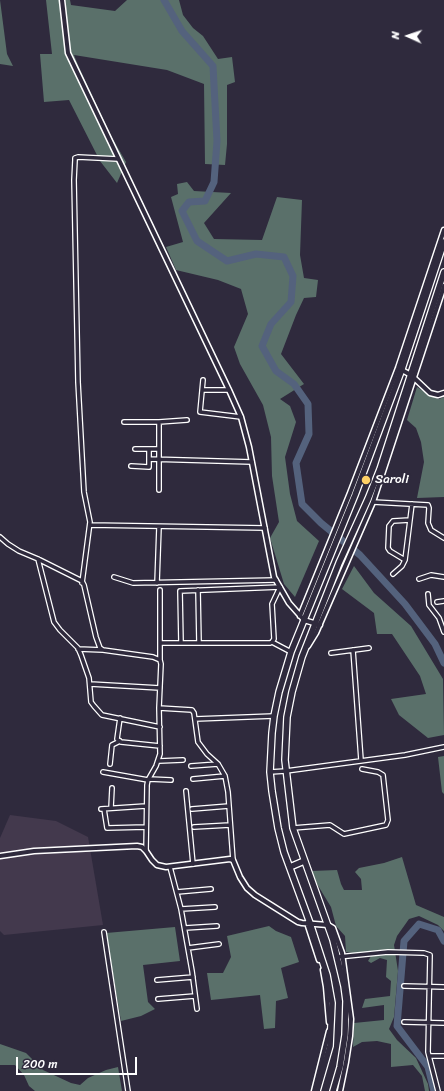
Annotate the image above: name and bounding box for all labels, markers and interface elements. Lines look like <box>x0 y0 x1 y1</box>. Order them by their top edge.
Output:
north arrow <box>388 16 428 56</box>
text: N <box>386 31 405 40</box>
place label: Saroli <box>375 472 409 488</box>
marker: Saroli <box>360 474 372 486</box>
scale bar <box>18 1049 139 1075</box>
text: 200 m <box>23 1053 57 1075</box>

